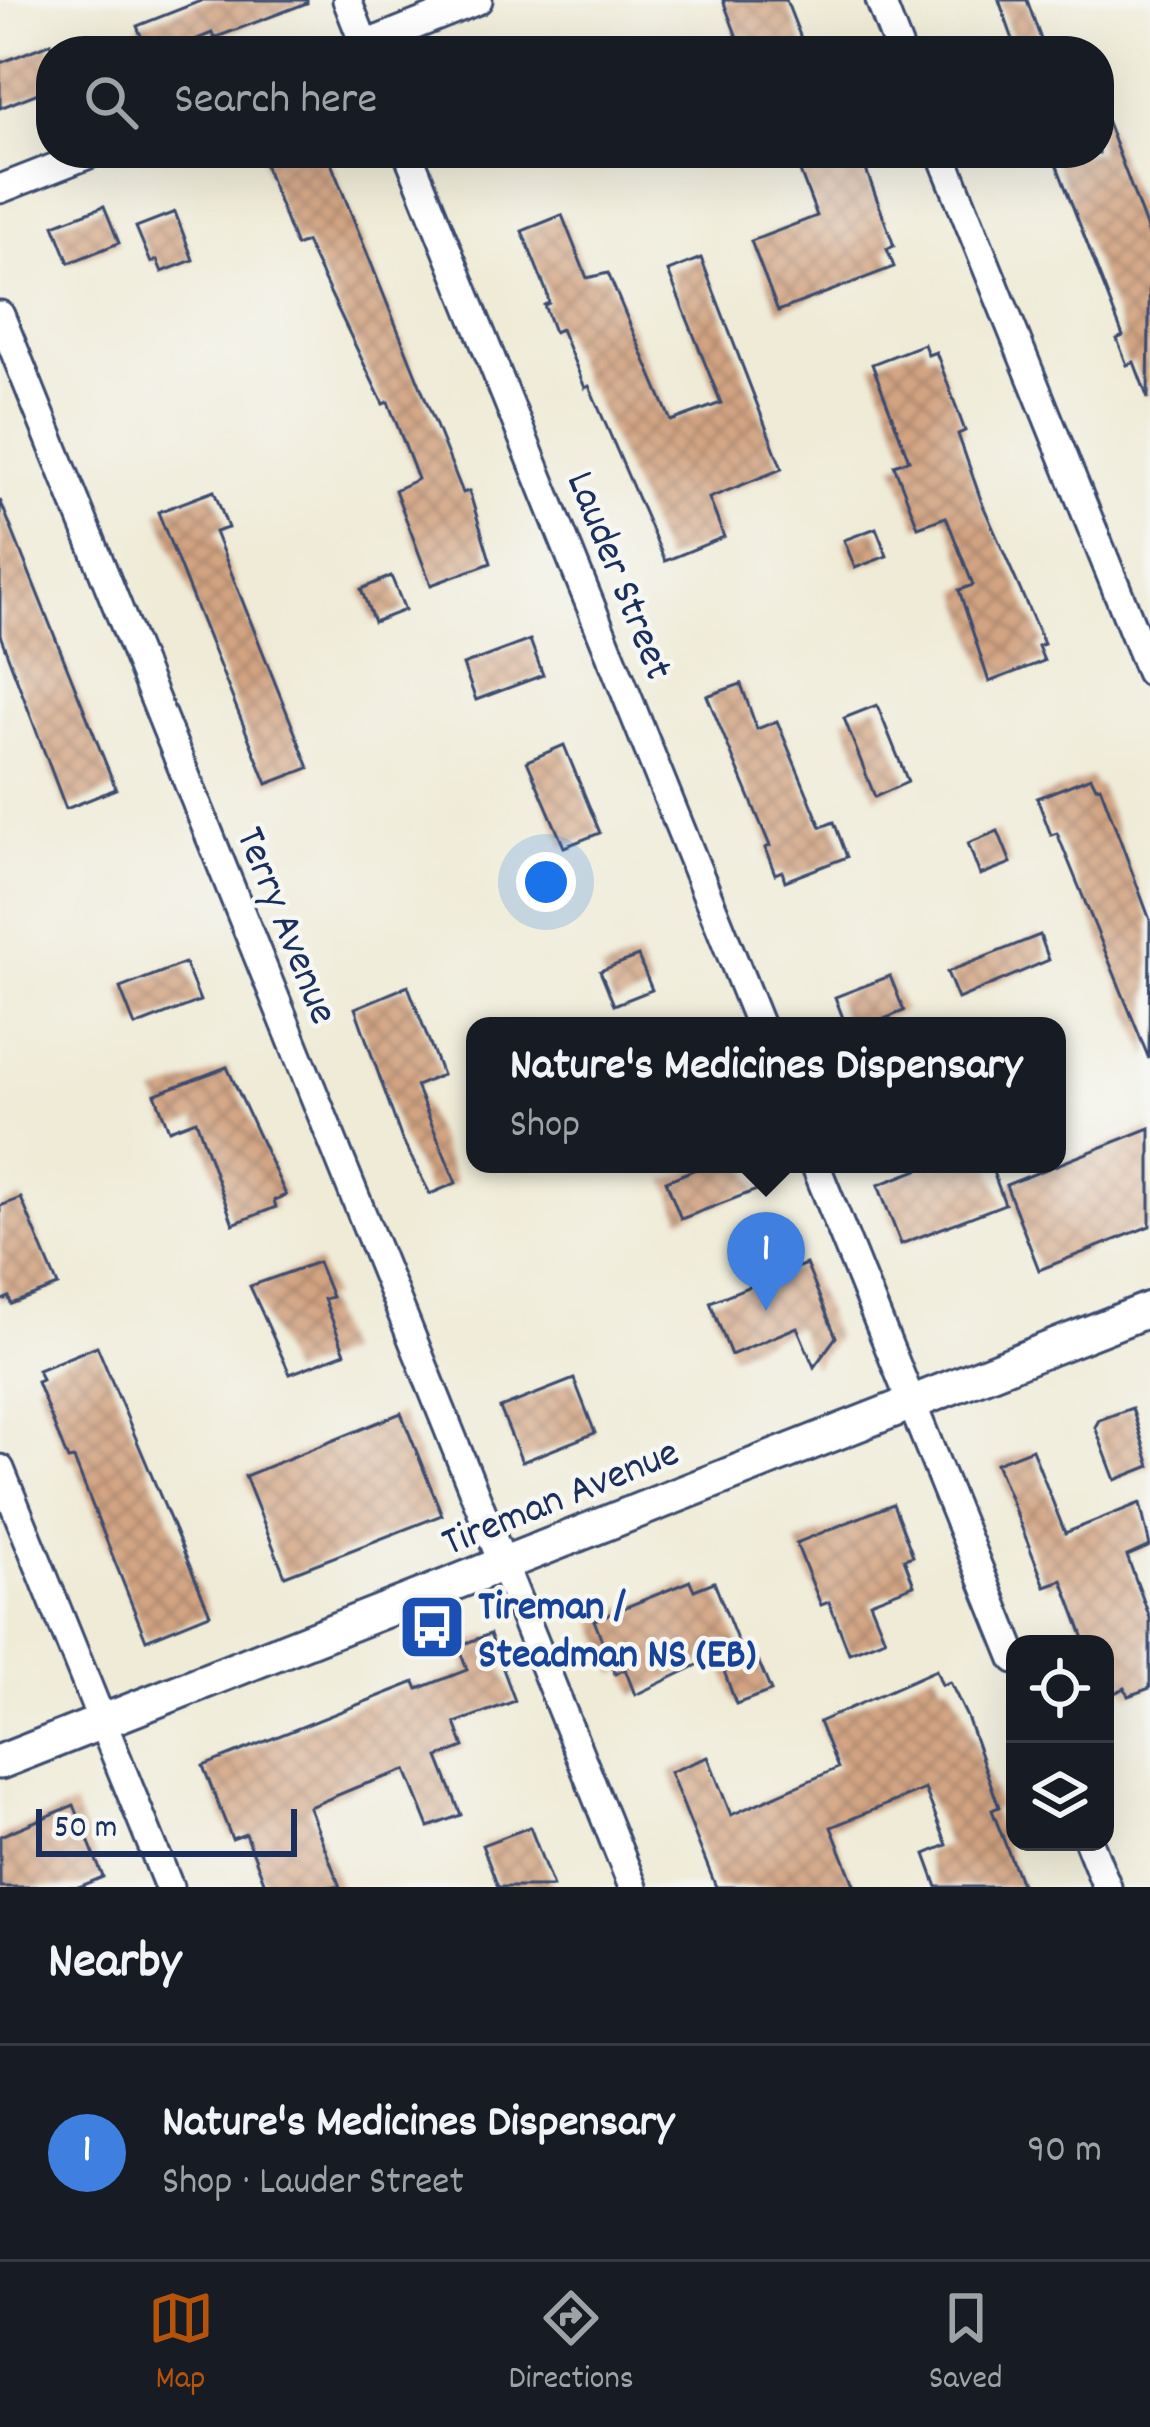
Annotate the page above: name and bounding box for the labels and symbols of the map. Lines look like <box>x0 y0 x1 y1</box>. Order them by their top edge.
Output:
street label: Lauder Street <box>547 463 686 690</box>
street label: Terry Avenue <box>217 819 350 1034</box>
your location <box>516 852 576 912</box>
pin: 1 <box>727 1212 805 1311</box>
street label: Tireman Avenue <box>434 1426 689 1575</box>
place label: Tireman / Steadman NS (EB) <box>478 1580 756 1688</box>
bus stop icon: Tireman / Steadman NS (EB) <box>397 1592 467 1662</box>
scale bar <box>36 1803 297 1856</box>

